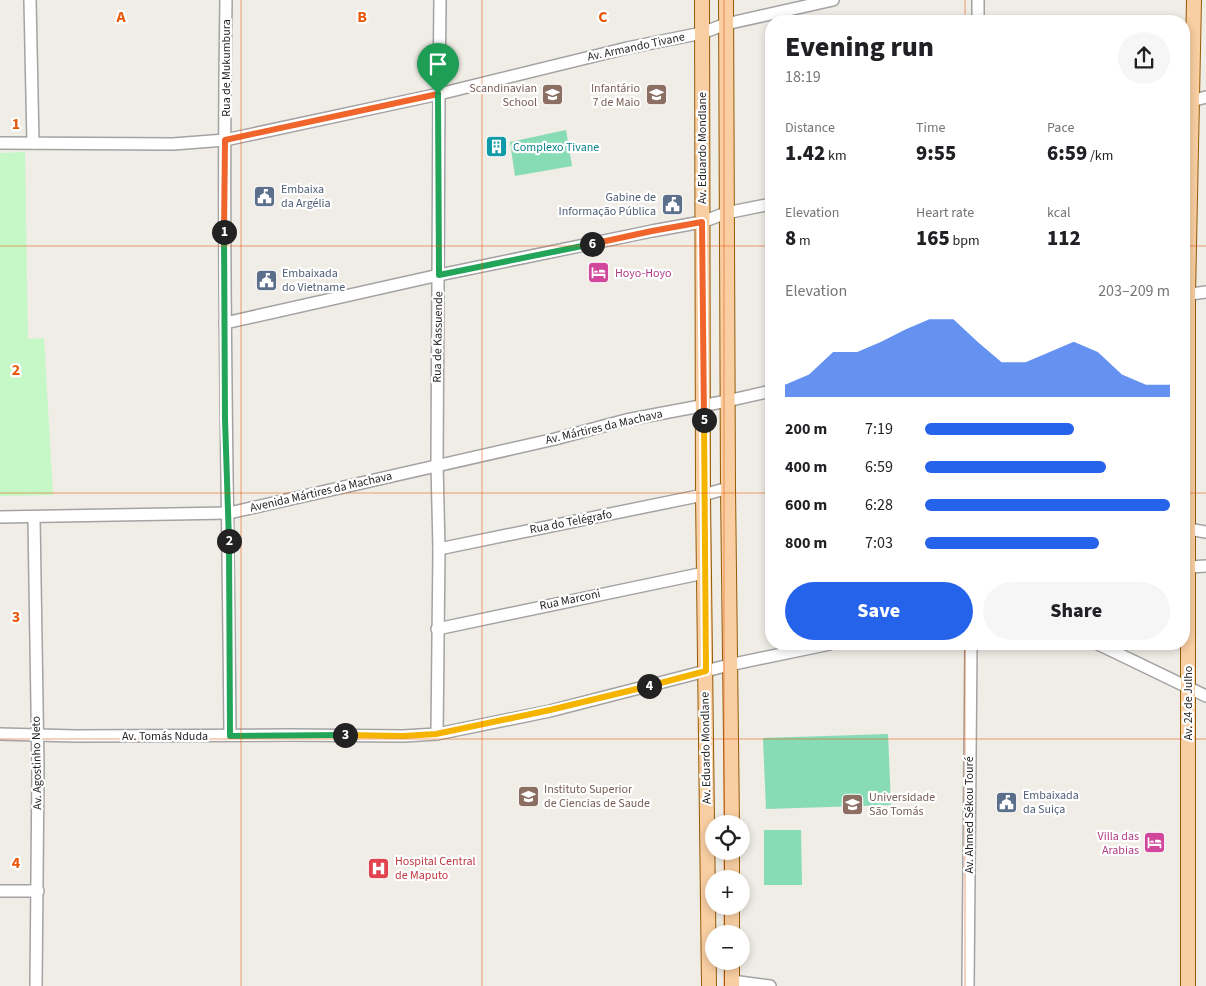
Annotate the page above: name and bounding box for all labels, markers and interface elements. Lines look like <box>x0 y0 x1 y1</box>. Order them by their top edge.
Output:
text: A <box>115 6 126 28</box>
text: B <box>357 6 367 28</box>
text: C <box>598 6 608 28</box>
street label: Rua de Mukumbura <box>218 19 235 117</box>
text: Evening run <box>785 27 934 67</box>
street label: Av. Armando Tivane <box>586 28 686 66</box>
button: share <box>1118 32 1170 84</box>
pin <box>417 43 459 94</box>
icon: arrive <box>424 50 452 78</box>
text: 18:19 <box>785 66 821 88</box>
place label: Scandinavian School <box>469 80 537 111</box>
place label: Infantário 7 de Maio <box>591 80 640 111</box>
school or university icon: Scandinavian School <box>541 83 565 107</box>
school or university icon: Infantário 7 de Maio <box>644 83 668 107</box>
street label: Av. Eduardo Mondlane <box>694 92 711 204</box>
text: 1 <box>12 113 20 135</box>
text: Distance <box>785 118 835 138</box>
text: Time <box>916 118 946 138</box>
text: Pace <box>1047 118 1074 138</box>
building icon: Complexo Tivane <box>485 135 509 159</box>
text: 1.42 <box>785 138 825 168</box>
text: 9:55 <box>916 138 956 168</box>
text: 6:59 <box>1047 138 1087 168</box>
place label: Complexo Tivane <box>513 139 599 156</box>
text: km <box>825 146 847 166</box>
text: /km <box>1087 146 1113 166</box>
place label: Embaixa da Argélia <box>281 181 331 212</box>
public building icon: Embaixa da Argélia <box>253 184 277 208</box>
place label: Gabine de Informação Pública <box>559 189 656 220</box>
public building icon: Gabine de Informação Pública <box>660 192 684 216</box>
text: Elevation <box>785 203 840 223</box>
text: Heart rate <box>916 203 974 223</box>
text: kcal <box>1047 203 1071 223</box>
pin: 1 <box>212 220 236 244</box>
text: 1 <box>221 222 228 242</box>
text: 8 <box>785 223 796 253</box>
text: 165 <box>916 223 950 253</box>
text: 112 <box>1047 223 1081 253</box>
text: m <box>796 231 811 251</box>
text: bpm <box>950 231 980 251</box>
pin: 6 <box>580 232 604 256</box>
text: 6 <box>589 234 596 254</box>
hotel icon: Hoyo-Hoyo <box>587 261 611 285</box>
place label: Embaixada do Vietname <box>282 265 345 296</box>
place label: Hoyo-Hoyo <box>615 265 672 282</box>
public building icon: Embaixada do Vietname <box>254 268 278 292</box>
text: Elevation <box>785 280 847 302</box>
text: 203–209 m <box>1098 280 1170 302</box>
street label: Rua de Kassuende <box>429 291 447 383</box>
text: 2 <box>12 359 20 381</box>
street label: Av. Mártires da Machava <box>544 405 664 449</box>
pin: 5 <box>692 408 716 432</box>
text: 5 <box>701 410 708 430</box>
text: 200 m <box>785 418 827 440</box>
text: 7:19 <box>865 418 893 440</box>
text: 400 m <box>785 456 827 478</box>
text: 6:59 <box>865 456 893 478</box>
street label: Avenida Mártires da Machava <box>248 467 394 517</box>
text: 600 m <box>785 494 827 516</box>
text: 6:28 <box>865 494 893 516</box>
street label: Rua do Telégrafo <box>528 506 614 538</box>
pin: 2 <box>216 528 242 554</box>
text: 2 <box>226 531 233 551</box>
text: 800 m <box>785 532 827 554</box>
text: 7:03 <box>865 532 893 554</box>
button: Save <box>785 582 973 640</box>
button: Share <box>983 582 1170 640</box>
street label: Rua Marconi <box>538 585 602 615</box>
text: 3 <box>12 606 20 628</box>
street label: Av. 24 de Julho <box>1180 666 1197 740</box>
pin: 4 <box>636 674 662 698</box>
text: 4 <box>646 676 653 696</box>
street label: Av. Eduardo Mondlane <box>697 692 715 804</box>
street label: Av. Agostinho Neto <box>28 716 46 810</box>
pin: 3 <box>332 722 358 748</box>
text: 3 <box>342 725 349 745</box>
street label: Av. Tomás Nduda <box>122 728 208 745</box>
street label: Av. Ahmed Sékou Touré <box>961 756 978 874</box>
place label: Instituto Superior de Ciencias de Saude <box>544 781 650 812</box>
school or university icon: Instituto Superior de Ciencias de Saude <box>516 784 540 808</box>
place label: Embaixada da Suiça <box>1023 787 1079 818</box>
place label: Universidade São Tomás <box>869 789 935 820</box>
public building icon: Embaixada da Suiça <box>995 790 1019 814</box>
school or university icon: Universidade São Tomás <box>841 792 865 816</box>
map controls <box>705 815 750 970</box>
button: locate <box>705 815 750 860</box>
place label: Villa das Arabias <box>1098 828 1139 859</box>
hotel icon: Villa das Arabias <box>1143 831 1167 855</box>
text: 4 <box>12 852 21 874</box>
place label: Hospital Central de Maputo <box>395 853 476 884</box>
hospital icon: Hospital Central de Maputo <box>367 856 391 880</box>
button: + <box>705 870 750 915</box>
button: − <box>705 925 750 970</box>

